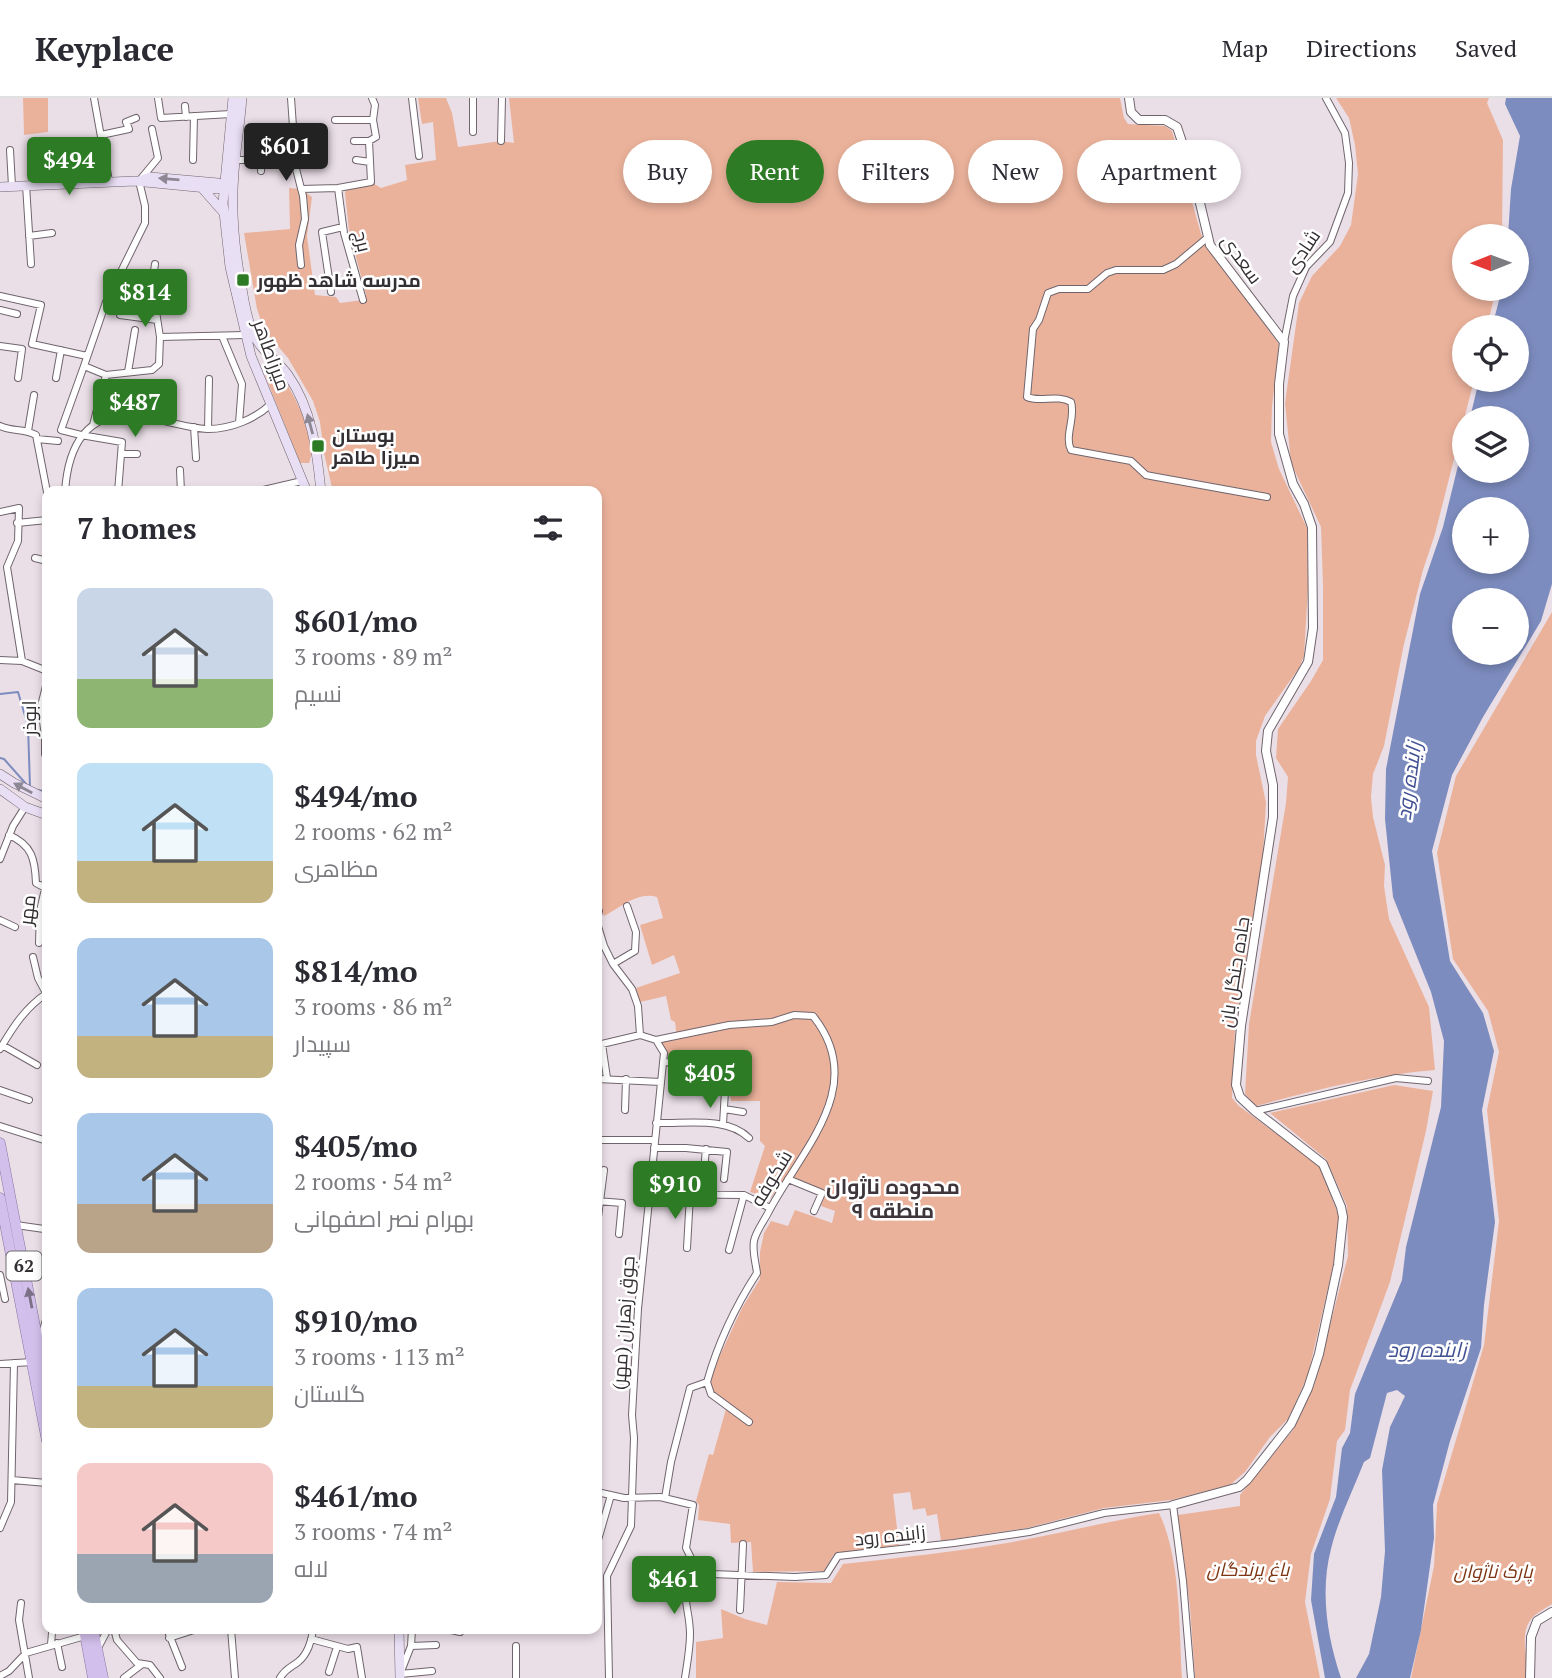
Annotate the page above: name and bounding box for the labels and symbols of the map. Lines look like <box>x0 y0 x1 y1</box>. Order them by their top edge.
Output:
pin: $601 <box>245 123 327 183</box>
pin: $494 <box>28 138 110 197</box>
one-way arrow <box>158 173 180 184</box>
street label: شادی <box>1278 224 1325 277</box>
north arrow <box>1452 224 1530 301</box>
street label: برج <box>347 227 378 255</box>
street label: سعدی <box>1216 229 1269 288</box>
place label: مدرسه شاهد ظهور <box>256 267 421 292</box>
pin: $814 <box>104 270 186 329</box>
marker: مدرسه شاهد ظهور <box>235 272 251 288</box>
street label: میرزاطاهر <box>248 315 297 394</box>
pin: $487 <box>94 380 176 439</box>
one-way arrow <box>304 413 315 435</box>
place label: بوستان میرزا طاهر <box>331 422 420 470</box>
marker: بوستان میرزا طاهر <box>310 438 326 454</box>
street label: ابوذر <box>16 700 41 737</box>
water label: زاینده رود <box>1389 738 1428 822</box>
one-way arrow <box>13 782 33 793</box>
street label: مهر <box>12 893 41 928</box>
street label: جاده جنگل بان <box>1212 915 1255 1029</box>
pin: $405 <box>669 1051 751 1110</box>
street label: شکوفه <box>744 1145 797 1211</box>
pin: $910 <box>634 1162 716 1221</box>
district label: محدوده ناژوان منطقه ۹ <box>826 1172 960 1224</box>
road number: 62 <box>6 1252 42 1280</box>
street label: جوق زهران (مهر) <box>605 1255 641 1391</box>
one-way arrow <box>24 1287 35 1309</box>
water label: زاینده رود <box>1388 1335 1469 1363</box>
street label: زاینده رود <box>853 1518 927 1551</box>
pin: $461 <box>633 1556 715 1616</box>
park label: باغ پرندگان <box>1207 1556 1290 1583</box>
park label: پارک ناژوان <box>1454 1558 1533 1584</box>

